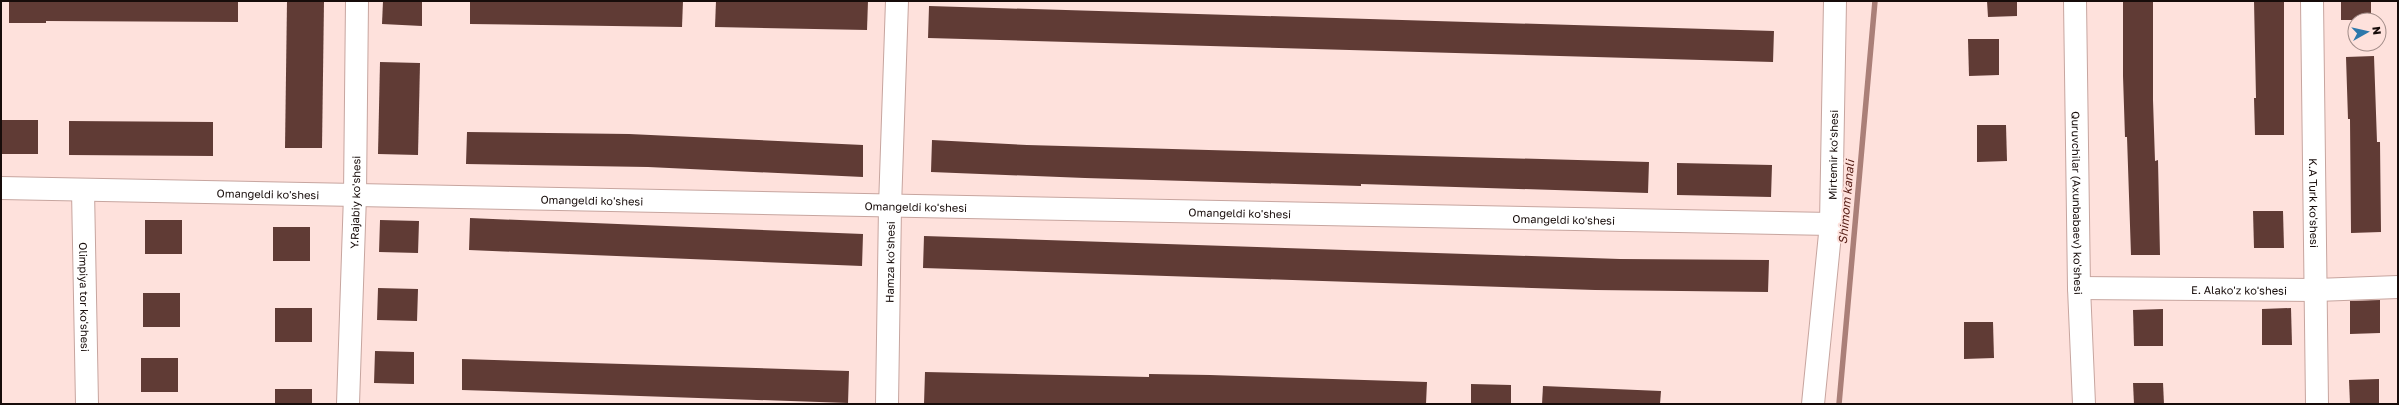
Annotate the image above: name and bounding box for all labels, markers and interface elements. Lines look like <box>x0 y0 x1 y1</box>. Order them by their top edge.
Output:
north arrow <box>2347 12 2387 52</box>
text: N <box>2370 25 2384 36</box>
street label: Mirtemir ko'shesi <box>1825 110 1840 200</box>
street label: Quruvchilar (Axunbabaev) ko'shesi <box>2070 111 2086 295</box>
street label: Y.Rajabiy ko'shesi <box>347 156 362 249</box>
water label: Shimom kanali <box>1835 158 1857 245</box>
street label: K.A Turk ko'shesi <box>2307 158 2322 248</box>
street label: Omangeldi ko'shesi <box>217 186 319 201</box>
street label: Omangeldi ko'shesi <box>540 192 643 207</box>
street label: Omangeldi ko'shesi <box>864 198 967 214</box>
street label: Omangeldi ko'shesi <box>1188 205 1291 220</box>
street label: Omangeldi ko'shesi <box>1512 211 1615 226</box>
street label: Hamza ko'shesi <box>882 221 896 303</box>
street label: Olimpiya tor ko'shesi <box>77 242 93 352</box>
street label: E. Alako'z ko'shesi <box>2191 282 2287 296</box>

